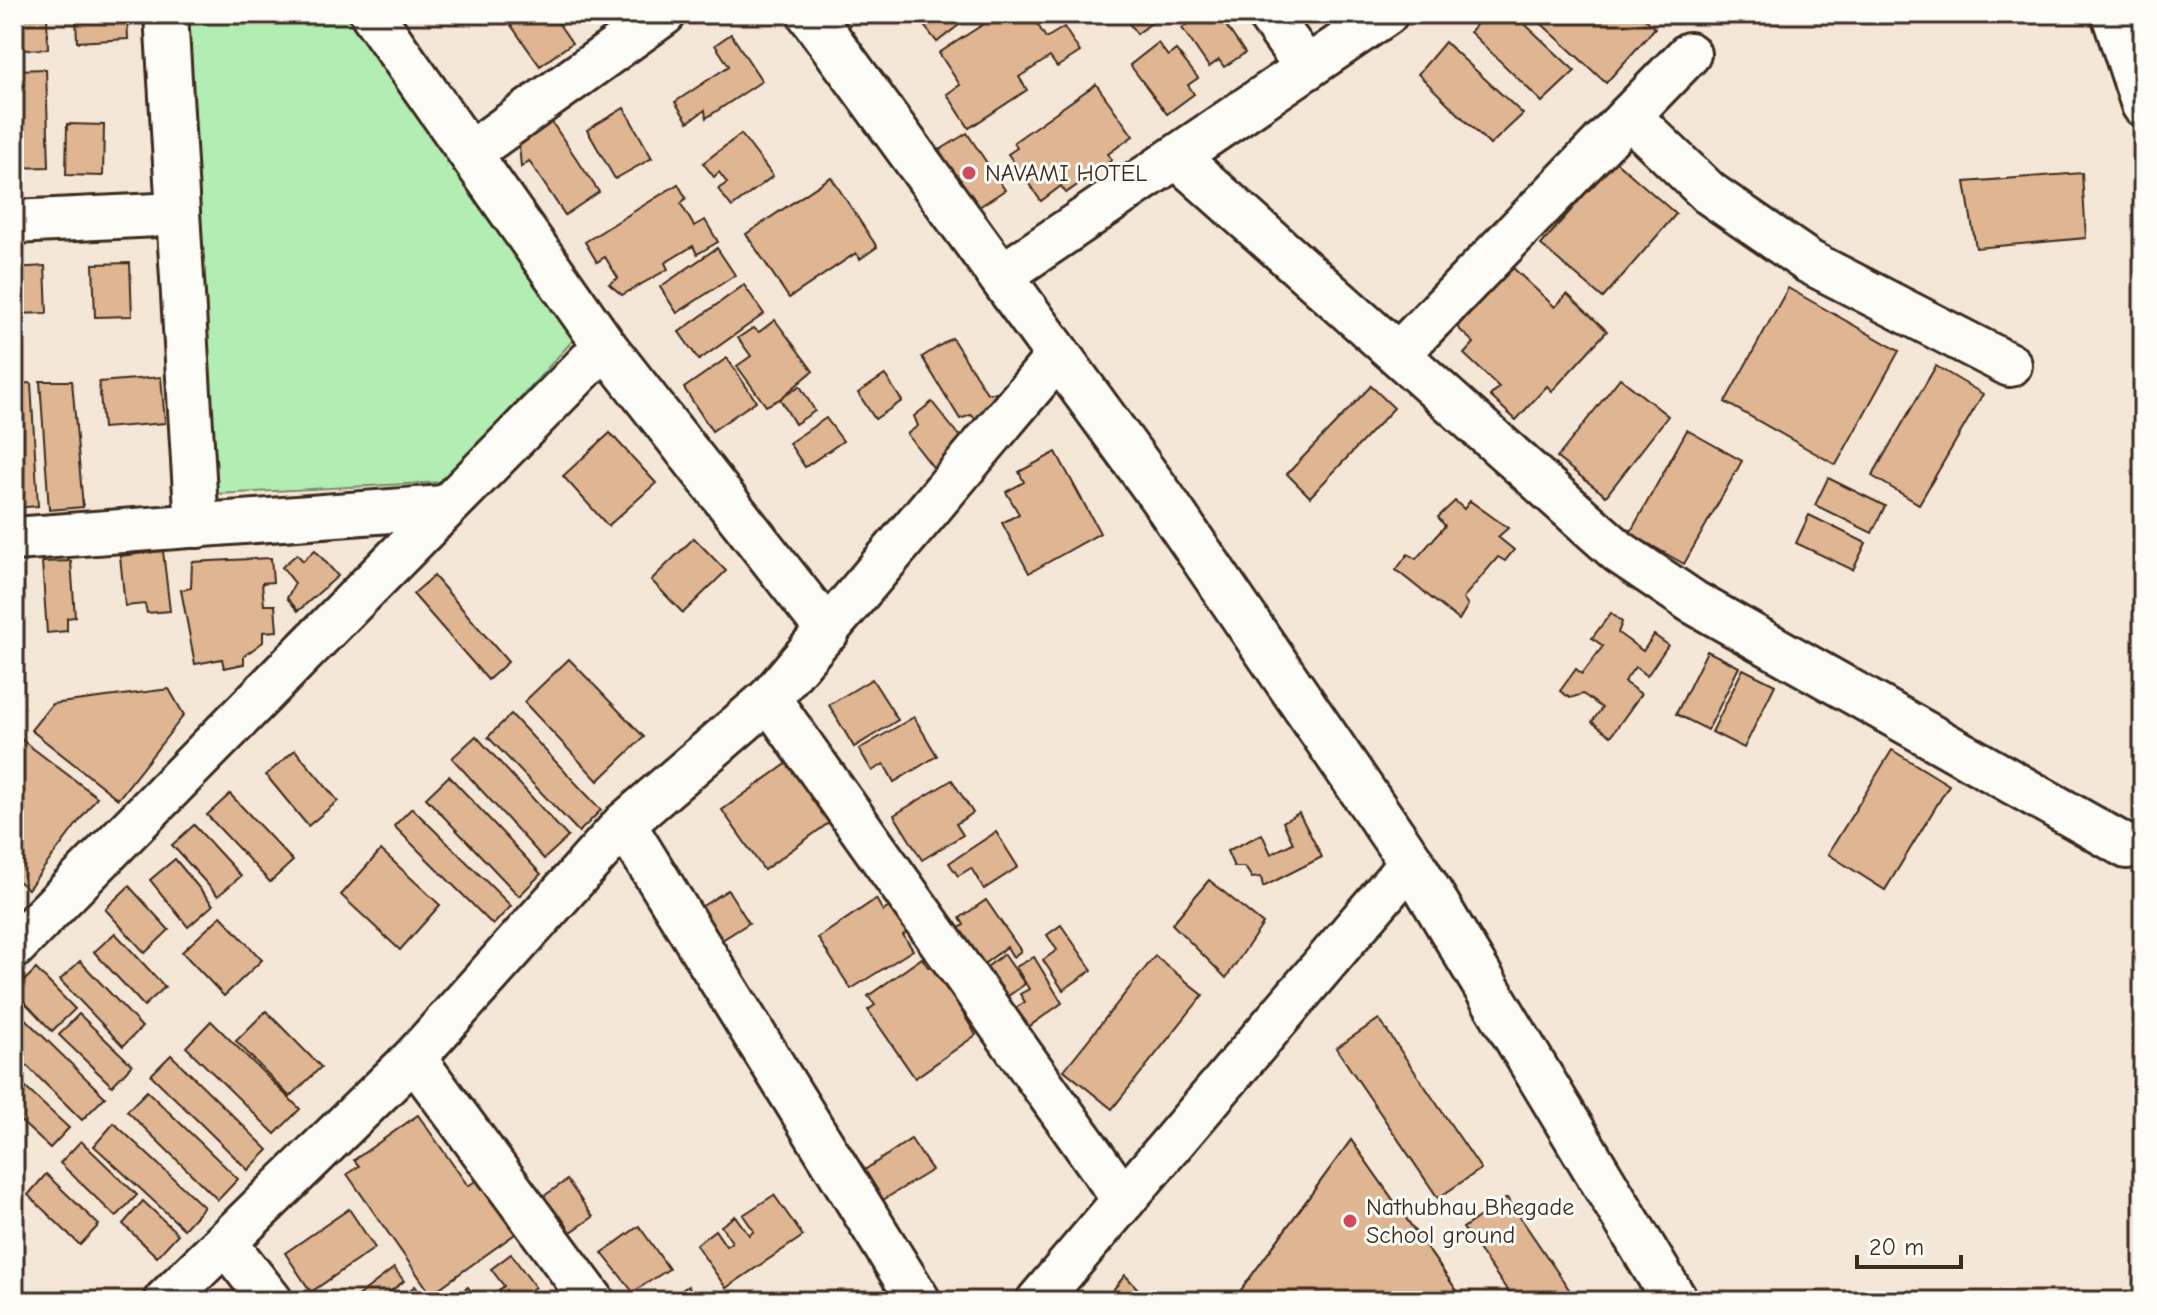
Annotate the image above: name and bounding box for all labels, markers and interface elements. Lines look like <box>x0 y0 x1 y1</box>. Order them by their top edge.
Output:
place label: NAVAMI HOTEL <box>985 159 1147 187</box>
marker: NAVAMI HOTEL <box>960 164 978 182</box>
place label: Nathubhau Bhegade School ground <box>1366 1193 1574 1249</box>
marker: Nathubhau Bhegade School ground <box>1341 1212 1359 1230</box>
scale bar <box>1857 1219 1961 1269</box>
text: 20 m <box>1869 1233 1924 1261</box>

